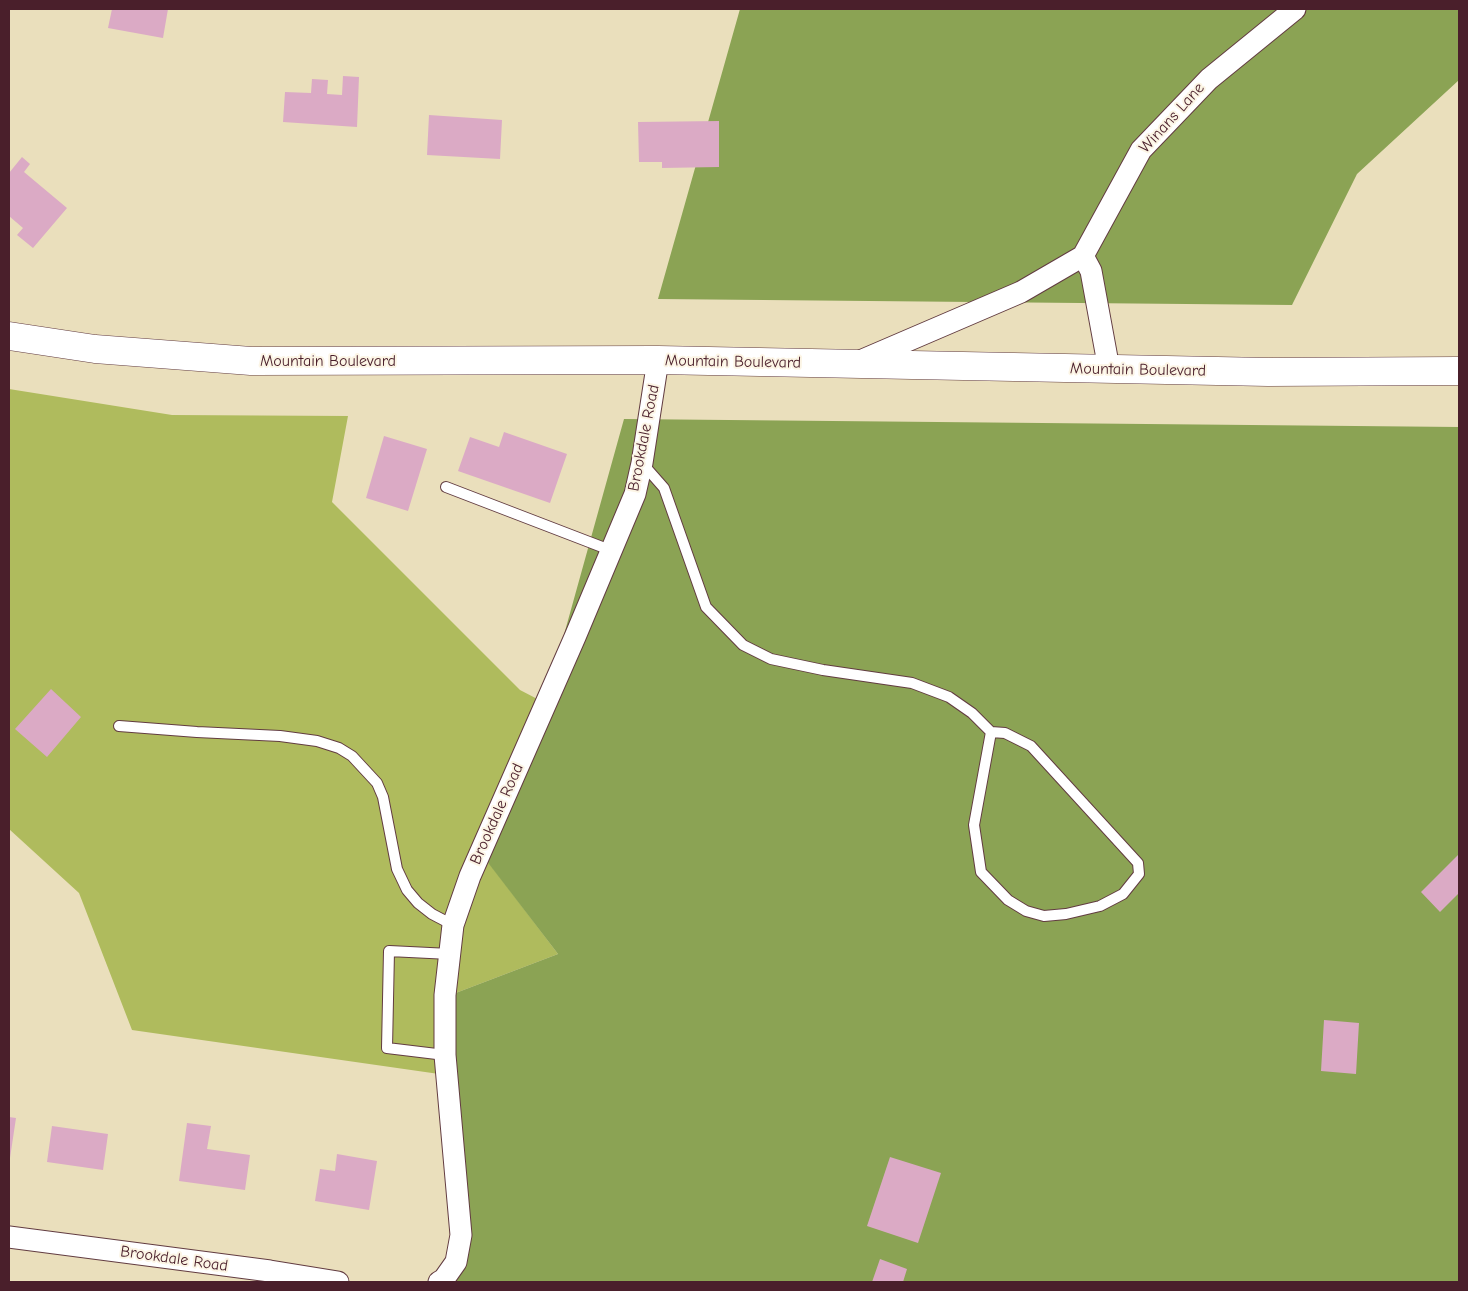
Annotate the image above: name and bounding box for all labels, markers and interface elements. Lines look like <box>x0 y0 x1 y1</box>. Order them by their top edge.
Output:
street label: Winans Lane <box>1135 79 1209 157</box>
street label: Mountain Boulevard <box>260 351 396 371</box>
street label: Mountain Boulevard <box>665 351 801 373</box>
street label: Mountain Boulevard <box>1070 359 1206 381</box>
street label: Brookdale Road <box>624 383 664 493</box>
street label: Brookdale Road <box>466 761 528 867</box>
street label: Brookdale Road <box>119 1242 229 1276</box>

